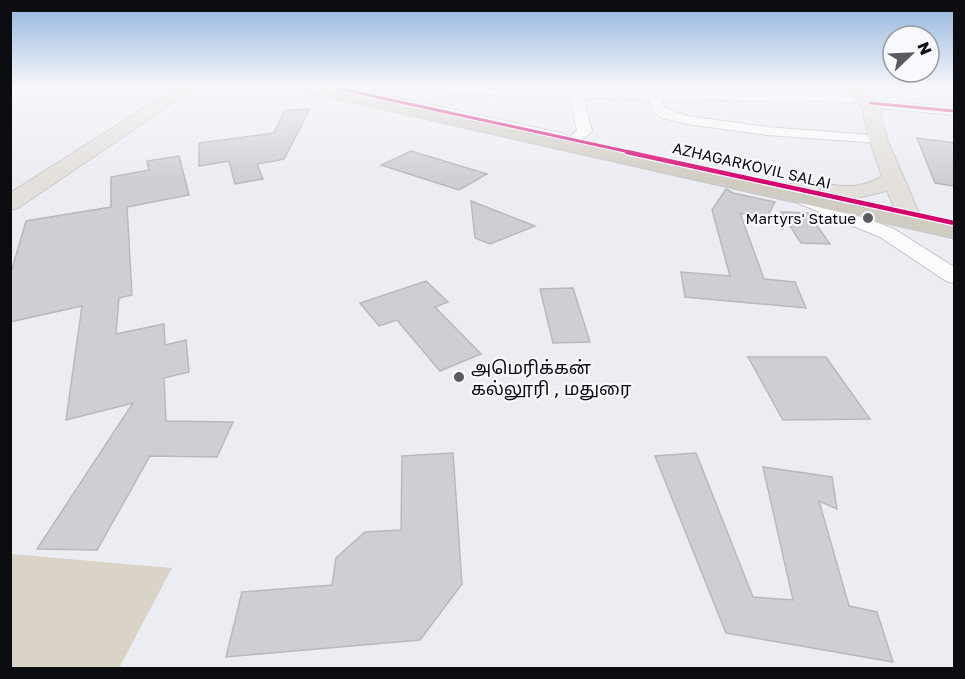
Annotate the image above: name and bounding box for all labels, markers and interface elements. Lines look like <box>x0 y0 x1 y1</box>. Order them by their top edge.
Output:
north arrow <box>881 24 941 84</box>
text: N <box>913 39 936 58</box>
street label: AZHAGARKOVIL SALAI <box>671 138 833 192</box>
place label: Martyrs' Statue <box>746 209 856 227</box>
marker: Martyrs' Statue <box>861 211 875 225</box>
place label: அமெரிக்கன் கல்லூரி , மதுரை <box>471 356 632 401</box>
marker: அமெரிக்கன் கல்லூரி , மதுரை <box>452 370 466 384</box>

